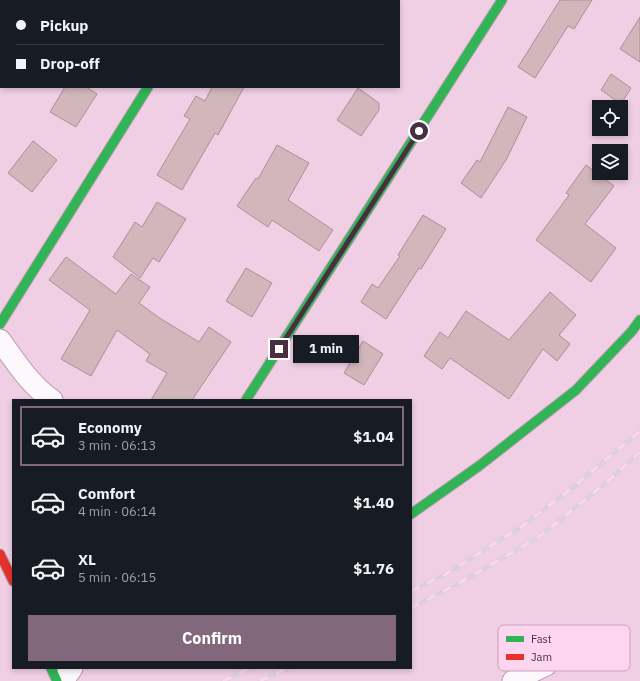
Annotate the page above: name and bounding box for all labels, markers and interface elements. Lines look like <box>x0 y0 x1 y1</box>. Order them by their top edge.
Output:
text: Pickup <box>40 16 88 35</box>
text: Drop-off <box>40 54 100 73</box>
map controls <box>592 100 628 180</box>
button: locate <box>592 100 628 136</box>
route start <box>410 122 428 140</box>
button: layers <box>592 144 628 180</box>
callout: 1 min <box>293 335 359 363</box>
route end <box>270 340 288 358</box>
text: 1 min <box>309 340 343 357</box>
icon: car <box>30 418 66 454</box>
text: Economy <box>78 418 142 437</box>
text: $1.04 <box>353 427 394 446</box>
text: 3 min · 06:13 <box>78 437 156 454</box>
icon: car <box>30 484 66 520</box>
text: Comfort <box>78 484 135 503</box>
text: $1.40 <box>353 493 394 512</box>
text: 4 min · 06:14 <box>78 503 156 520</box>
icon: car <box>30 550 66 586</box>
text: XL <box>78 550 96 569</box>
text: $1.76 <box>353 559 394 578</box>
text: 5 min · 06:15 <box>78 569 156 586</box>
button: Confirm <box>28 615 396 661</box>
legend <box>498 625 630 671</box>
text: Fast <box>531 632 552 646</box>
text: Jam <box>531 650 552 664</box>

